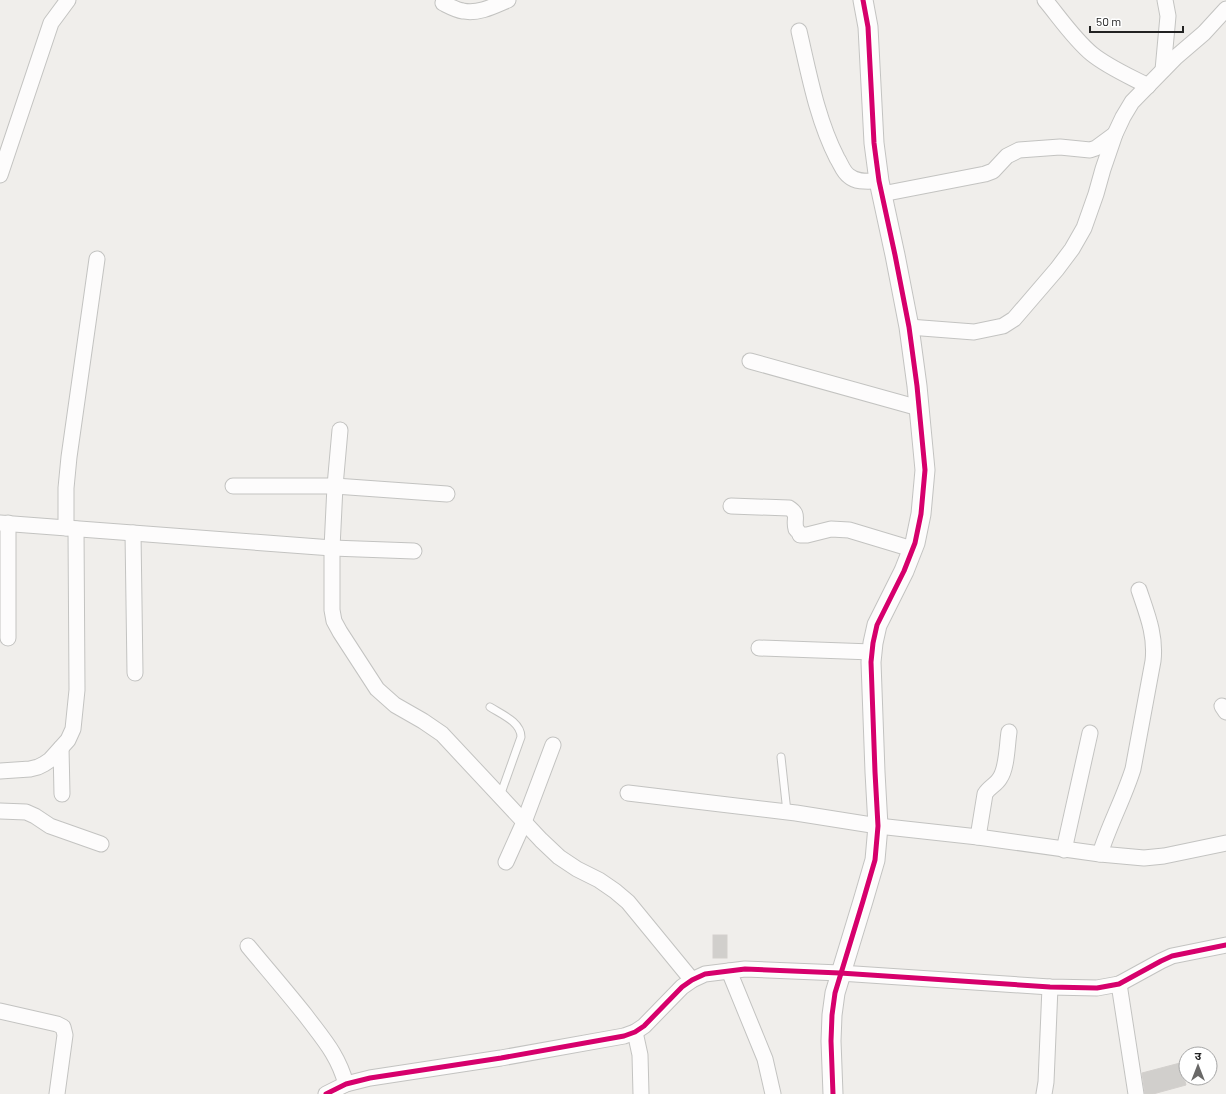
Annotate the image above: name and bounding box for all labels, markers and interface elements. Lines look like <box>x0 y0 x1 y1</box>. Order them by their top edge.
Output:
scale bar <box>1090 8 1183 34</box>
text: 50 m <box>1096 14 1121 28</box>
north arrow <box>1178 1046 1218 1086</box>
text: उ <box>1195 1049 1202 1062</box>

